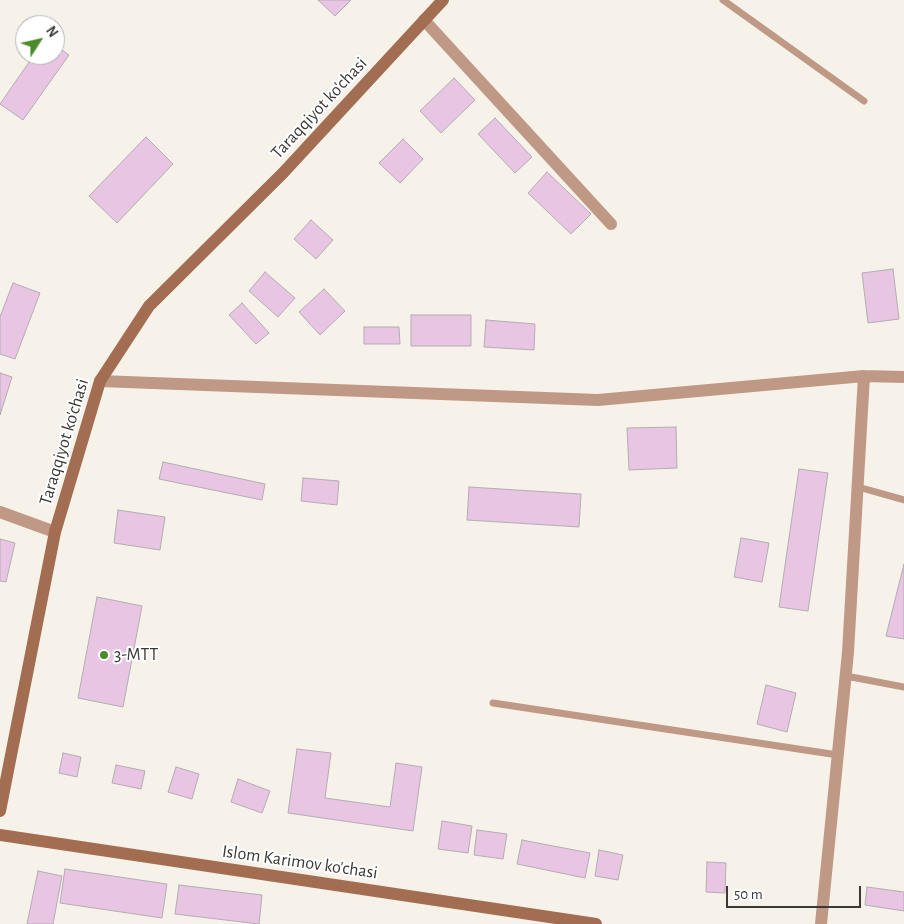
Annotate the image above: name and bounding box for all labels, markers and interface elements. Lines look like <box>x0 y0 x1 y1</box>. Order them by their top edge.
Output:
north arrow <box>15 15 65 65</box>
text: N <box>43 24 60 40</box>
street label: Taraqqiyot ko'chasi <box>266 53 372 163</box>
street label: Taraqqiyot ko'chasi <box>35 376 93 508</box>
place label: 3-MTT <box>114 644 158 666</box>
marker: 3-MTT <box>98 649 110 661</box>
street label: Islom Karimov ko'chasi <box>221 840 379 884</box>
scale bar <box>729 876 864 908</box>
text: 50 m <box>734 887 763 902</box>

